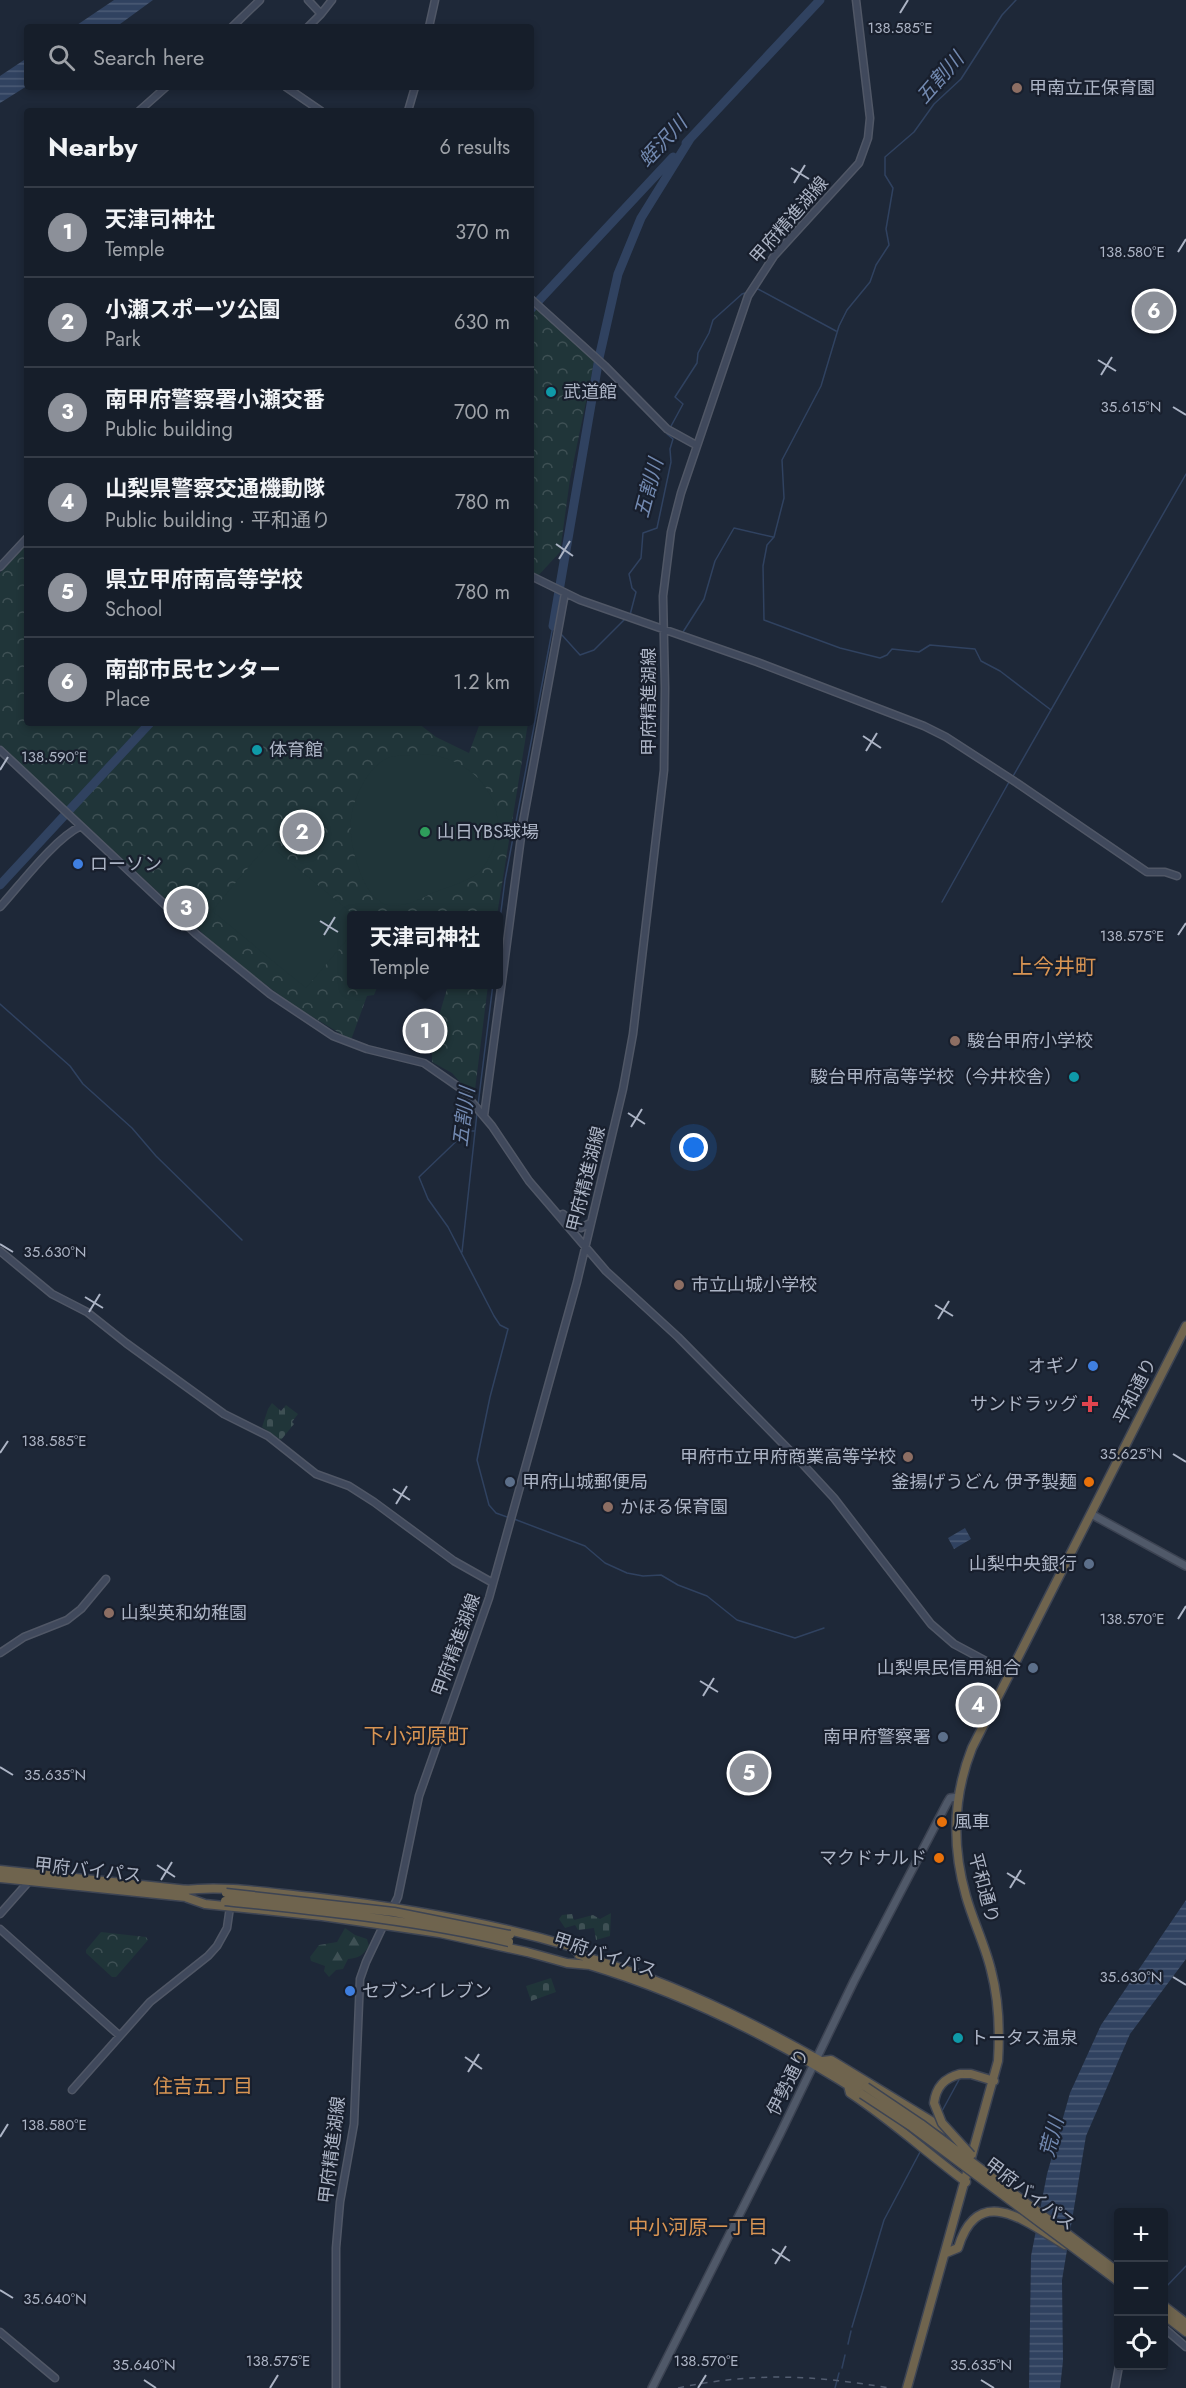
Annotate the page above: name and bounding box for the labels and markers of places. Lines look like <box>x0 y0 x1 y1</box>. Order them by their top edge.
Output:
place label: 甲南立正保育園 <box>1029 75 1155 101</box>
marker: 甲南立正保育園 <box>1010 81 1024 95</box>
pin: 6 <box>1134 288 1174 334</box>
place label: 武道館 <box>563 379 617 405</box>
marker: 武道館 <box>544 385 558 399</box>
place label: 体育館 <box>269 737 323 763</box>
marker: 体育館 <box>250 743 264 757</box>
pin: 2 <box>282 810 322 854</box>
place label: 山日YBS球場 <box>437 819 539 845</box>
marker: 山日YBS球場 <box>418 825 432 839</box>
place label: ローソン <box>90 851 162 877</box>
marker: ローソン <box>71 857 85 871</box>
pin: 3 <box>166 886 206 930</box>
pin: 1 <box>406 1008 444 1054</box>
place label: 駿台甲府小学校 <box>967 1028 1093 1054</box>
marker: 駿台甲府小学校 <box>948 1034 962 1048</box>
place label: 駿台甲府高等学校（今井校舎） <box>810 1064 1062 1090</box>
marker: 駿台甲府高等学校（今井校舎） <box>1067 1070 1081 1084</box>
place label: 市立山城小学校 <box>691 1272 817 1298</box>
marker: 市立山城小学校 <box>672 1278 686 1292</box>
place label: オギノ <box>1028 1353 1081 1379</box>
marker: オギノ <box>1086 1359 1100 1373</box>
place label: サンドラッグ <box>970 1391 1078 1417</box>
marker: サンドラッグ <box>1083 1397 1097 1411</box>
place label: 甲府市立甲府商業高等学校 <box>680 1444 896 1470</box>
marker: 甲府市立甲府商業高等学校 <box>901 1450 915 1464</box>
place label: 甲府山城郵便局 <box>522 1469 648 1495</box>
place label: 釜揚げうどん 伊予製麺 <box>892 1469 1077 1495</box>
marker: 甲府山城郵便局 <box>503 1475 517 1489</box>
marker: 釜揚げうどん 伊予製麺 <box>1082 1475 1096 1489</box>
place label: かほる保育園 <box>620 1494 728 1520</box>
marker: かほる保育園 <box>601 1500 615 1514</box>
place label: 山梨中央銀行 <box>969 1551 1077 1577</box>
marker: 山梨中央銀行 <box>1082 1557 1096 1571</box>
place label: 山梨英和幼稚園 <box>121 1600 247 1626</box>
marker: 山梨英和幼稚園 <box>102 1606 116 1620</box>
place label: 山梨県民信用組合 <box>877 1655 1021 1681</box>
marker: 山梨県民信用組合 <box>1026 1661 1040 1675</box>
pin: 4 <box>958 1682 998 1728</box>
place label: 南甲府警察署 <box>823 1724 931 1750</box>
marker: 南甲府警察署 <box>936 1730 950 1744</box>
pin: 5 <box>730 1750 768 1796</box>
place label: 風車 <box>954 1809 990 1835</box>
marker: 風車 <box>935 1815 949 1829</box>
place label: マクドナルド <box>819 1845 927 1871</box>
marker: マクドナルド <box>932 1851 946 1865</box>
place label: セブン-イレブン <box>362 1978 492 2004</box>
marker: セブン-イレブン <box>343 1984 357 1998</box>
place label: トータス温泉 <box>970 2025 1078 2051</box>
marker: トータス温泉 <box>951 2031 965 2045</box>

